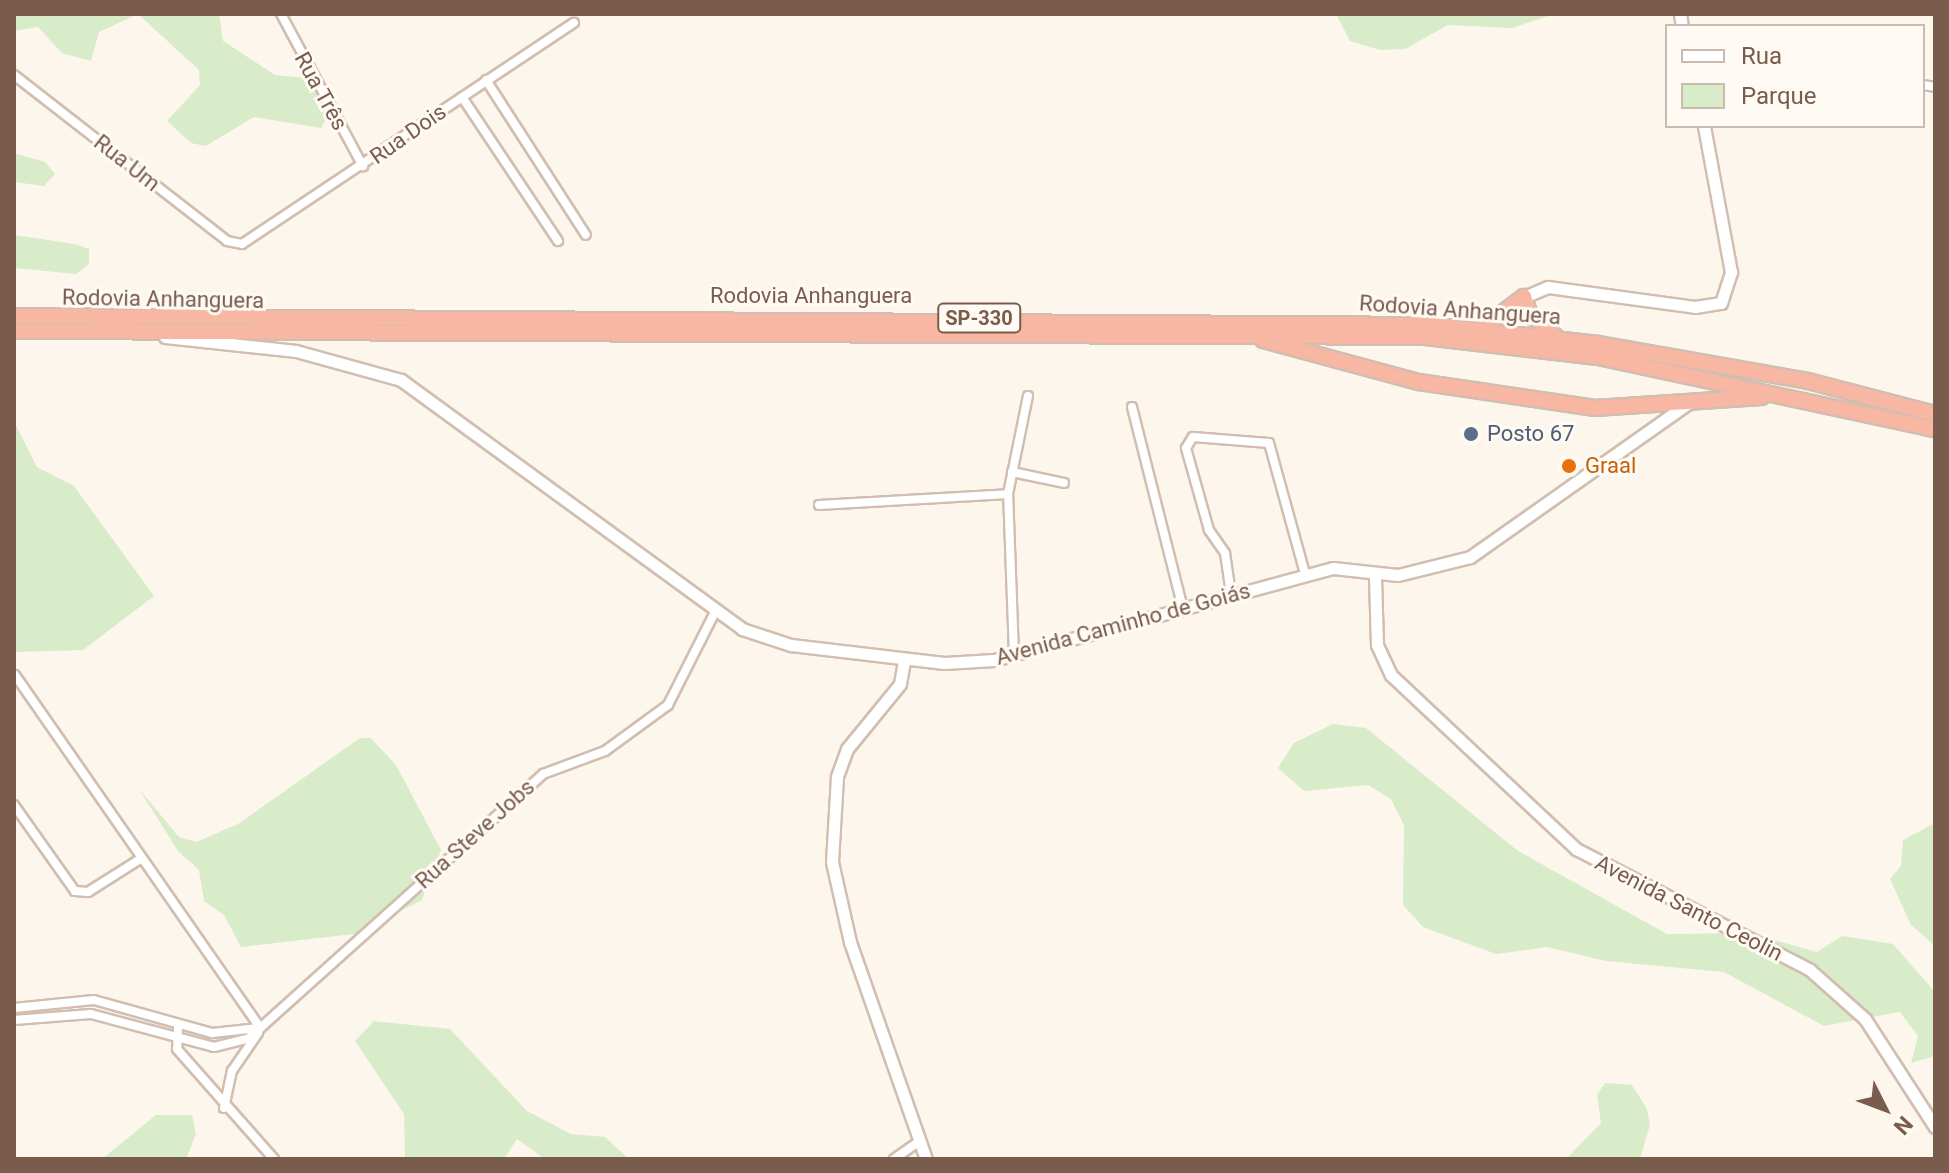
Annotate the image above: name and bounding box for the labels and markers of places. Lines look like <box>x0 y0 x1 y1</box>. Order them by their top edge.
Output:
place label: Posto 67 <box>1487 421 1574 447</box>
marker: Posto 67 <box>1462 425 1480 443</box>
place label: Graal <box>1585 453 1636 479</box>
marker: Graal <box>1560 457 1578 475</box>

